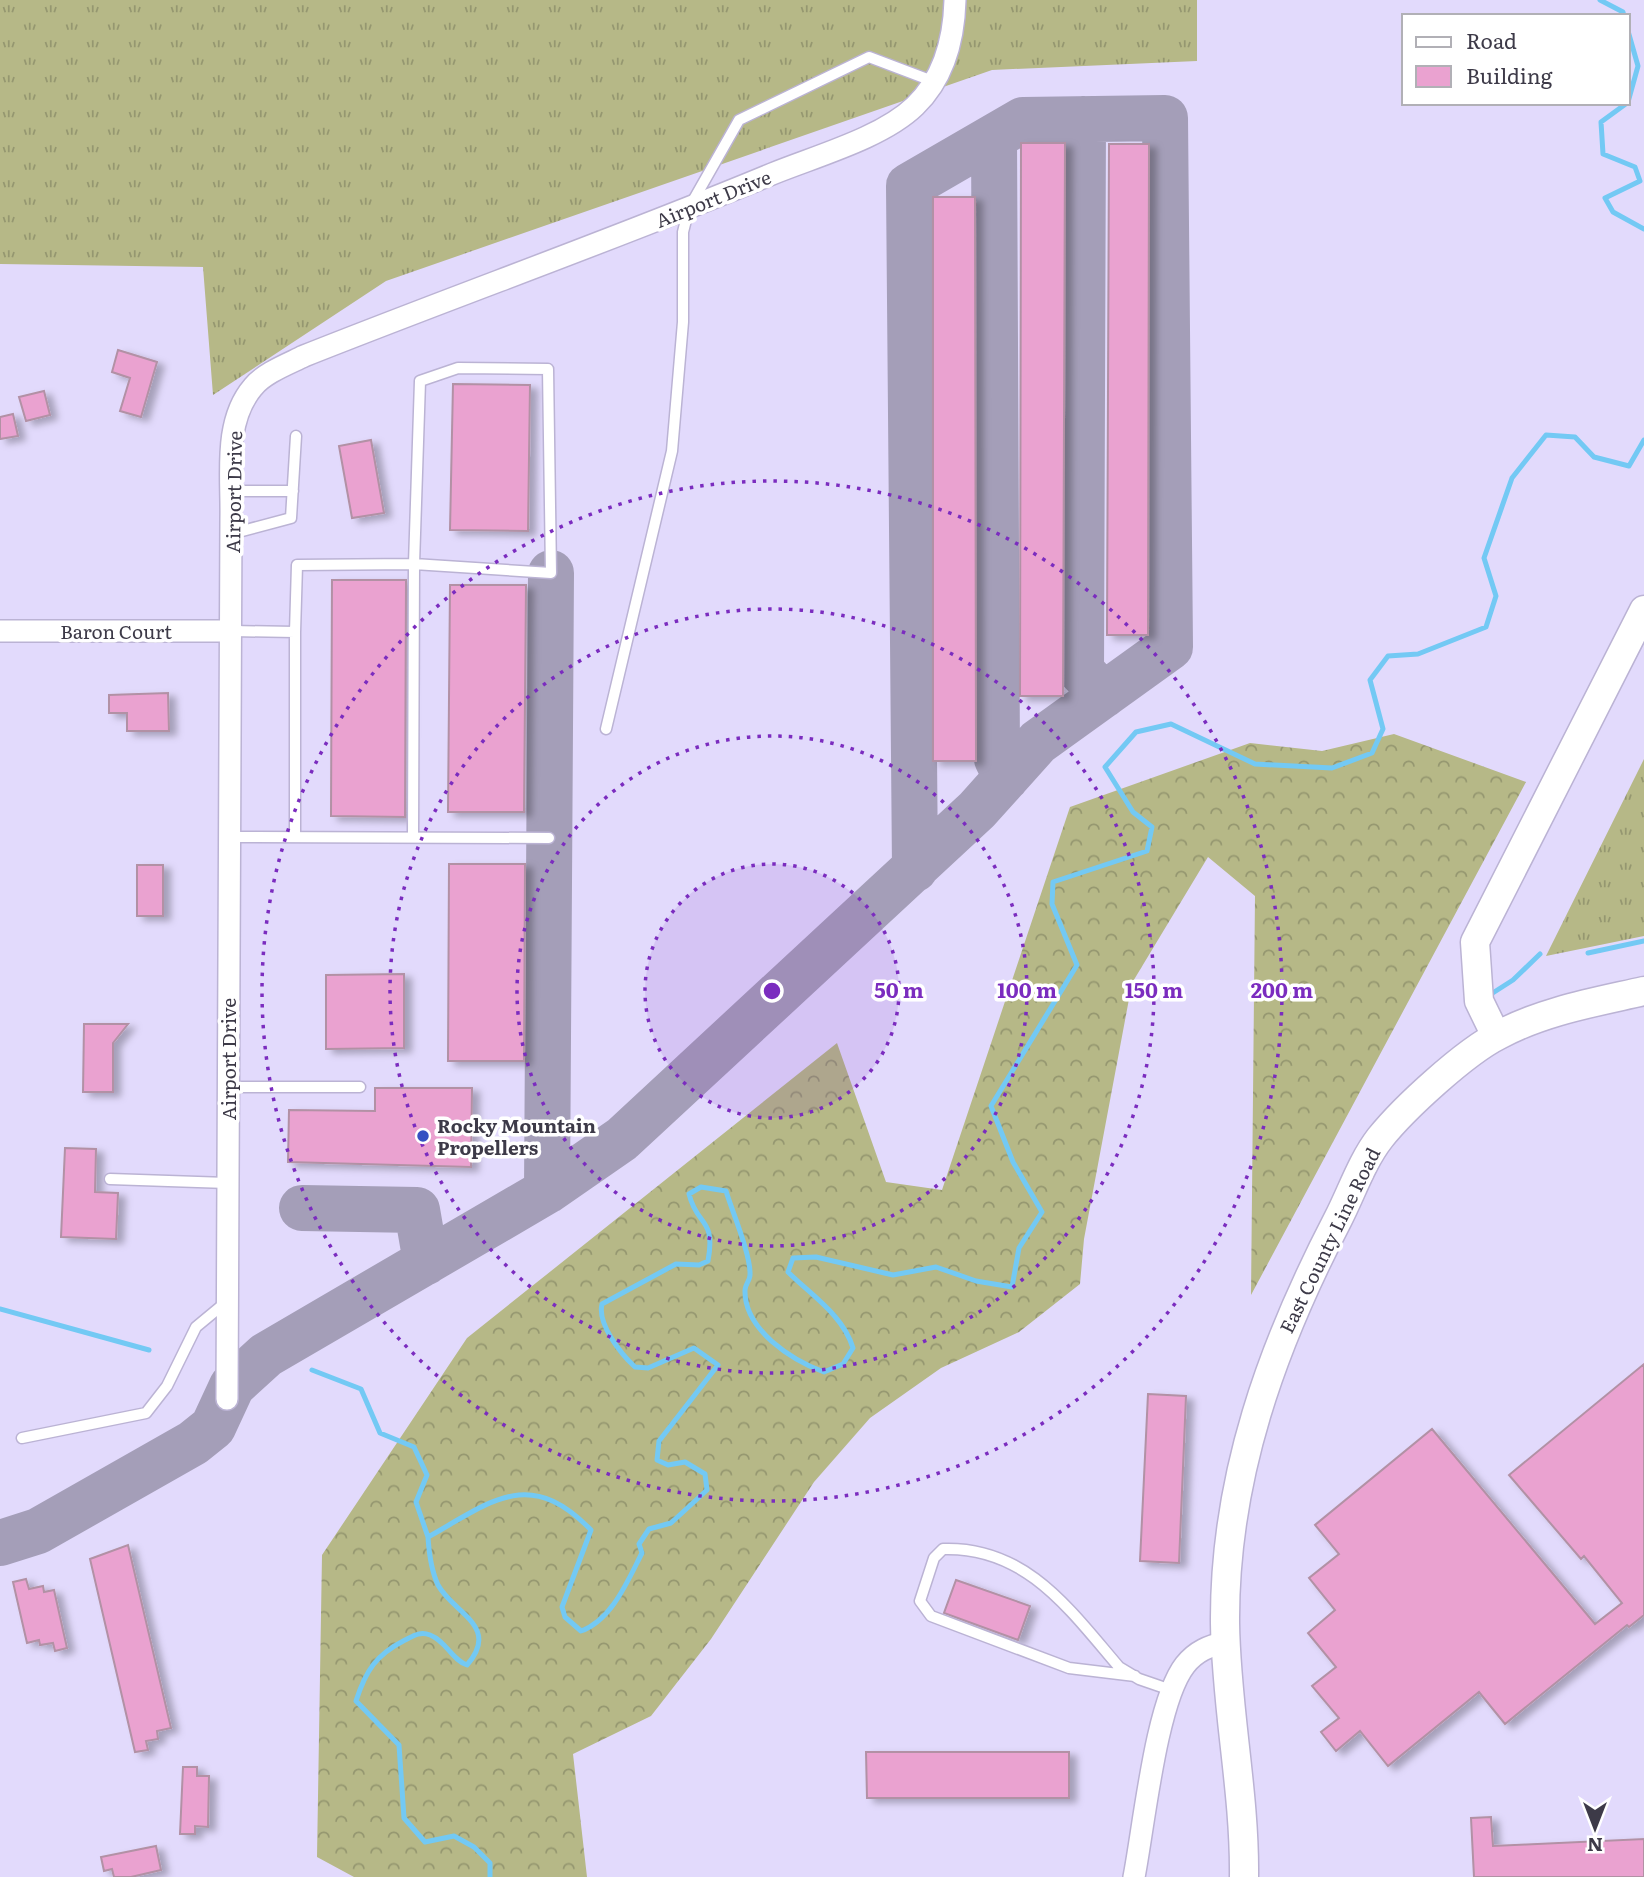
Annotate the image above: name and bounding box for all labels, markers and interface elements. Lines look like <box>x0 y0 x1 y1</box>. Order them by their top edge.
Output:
legend <box>1402 14 1630 105</box>
text: Road <box>1466 24 1517 55</box>
text: Building <box>1466 59 1553 90</box>
street label: Airport Drive <box>651 162 775 234</box>
street label: Airport Drive <box>218 430 248 553</box>
street label: Baron Court <box>60 617 172 645</box>
text: 50 m <box>874 973 924 1004</box>
text: 100 m <box>997 973 1057 1004</box>
text: 150 m <box>1125 973 1183 1004</box>
text: 200 m <box>1251 973 1313 1004</box>
centre of rings <box>760 979 784 1003</box>
street label: Airport Drive <box>214 998 242 1120</box>
place label: Rocky Mountain Propellers <box>437 1111 596 1161</box>
marker: Rocky Mountain Propellers <box>415 1128 431 1144</box>
street label: East County Line Road <box>1272 1142 1386 1338</box>
north arrow <box>1560 1793 1630 1863</box>
text: N <box>1587 1832 1603 1860</box>

